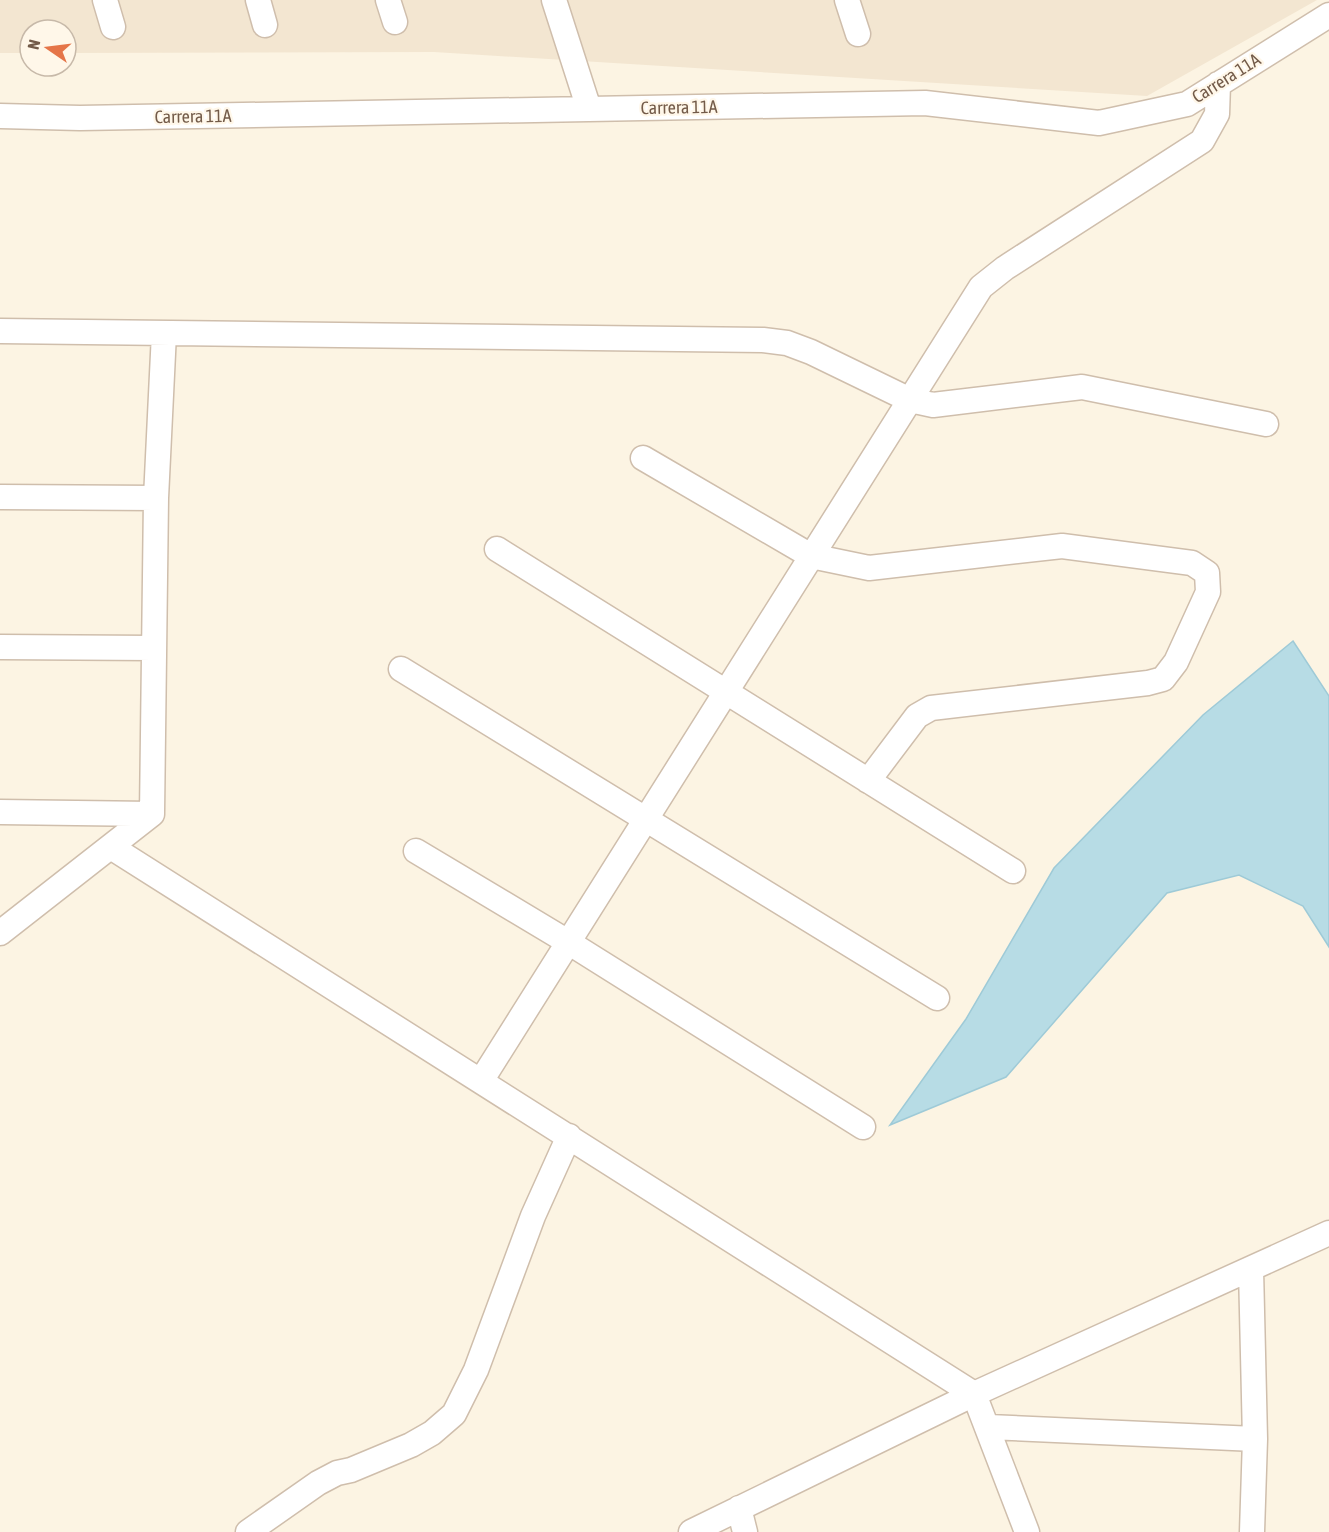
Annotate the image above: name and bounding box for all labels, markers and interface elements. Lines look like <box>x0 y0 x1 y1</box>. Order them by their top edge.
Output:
north arrow <box>18 18 78 78</box>
text: N <box>24 38 43 51</box>
street label: Carrera 11A <box>1188 49 1264 107</box>
street label: Carrera 11A <box>640 96 718 118</box>
street label: Carrera 11A <box>154 105 232 127</box>

